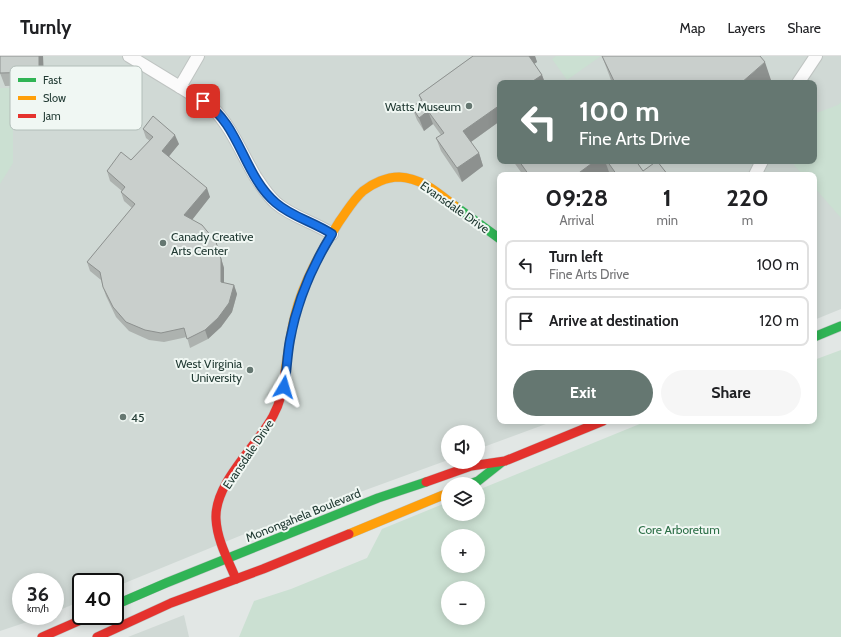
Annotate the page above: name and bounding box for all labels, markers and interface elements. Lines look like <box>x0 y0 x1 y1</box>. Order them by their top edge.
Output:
text: Turnly <box>20 16 71 39</box>
text: Map <box>680 19 705 37</box>
text: Layers <box>727 19 765 37</box>
text: Share <box>787 19 821 37</box>
legend <box>10 66 142 130</box>
text: Fast <box>43 73 62 87</box>
pin <box>186 84 220 118</box>
icon: arrive <box>192 90 214 112</box>
text: Slow <box>43 91 66 105</box>
text: 100 m <box>579 94 660 128</box>
icon: left <box>513 96 565 148</box>
place label: Watts Museum <box>385 99 461 114</box>
marker: Watts Museum <box>464 101 474 111</box>
text: Jam <box>42 109 61 123</box>
text: Fine Arts Drive <box>579 128 690 150</box>
street label: Evansdale Drive <box>418 178 492 236</box>
text: 09:28 <box>545 183 608 212</box>
text: 1 <box>663 183 672 212</box>
text: 220 <box>726 183 769 212</box>
text: Arrival <box>559 212 594 228</box>
text: min <box>657 212 678 228</box>
text: m <box>742 212 753 228</box>
place label: Canady Creative Arts Center <box>171 229 253 258</box>
marker: Canady Creative Arts Center <box>158 238 168 248</box>
text: Turn left <box>549 248 603 266</box>
icon: left <box>515 254 537 276</box>
text: 100 m <box>757 256 799 274</box>
text: Fine Arts Drive <box>549 266 629 282</box>
icon: arrive <box>515 310 537 332</box>
text: Arrive at destination <box>549 312 679 330</box>
text: 120 m <box>759 312 799 330</box>
place label: West Virginia University <box>175 356 242 385</box>
marker: West Virginia University <box>245 365 255 375</box>
position arrow <box>263 366 305 408</box>
button: Exit <box>513 370 653 416</box>
button: Share <box>661 370 801 416</box>
place label: 45 <box>131 410 144 425</box>
marker: 45 <box>118 412 128 422</box>
street label: Evansdale Drive <box>219 416 277 492</box>
map controls <box>441 425 485 625</box>
button: sound <box>441 425 485 469</box>
button: layers <box>441 477 485 521</box>
street label: Monongahela Boulevard <box>243 485 363 545</box>
park label: Core Arboretum <box>638 522 720 537</box>
button: + <box>441 529 485 573</box>
speed limit sign: 40 <box>72 573 124 625</box>
button: − <box>441 581 485 625</box>
text: 36 <box>27 582 49 606</box>
text: km/h <box>27 602 49 615</box>

